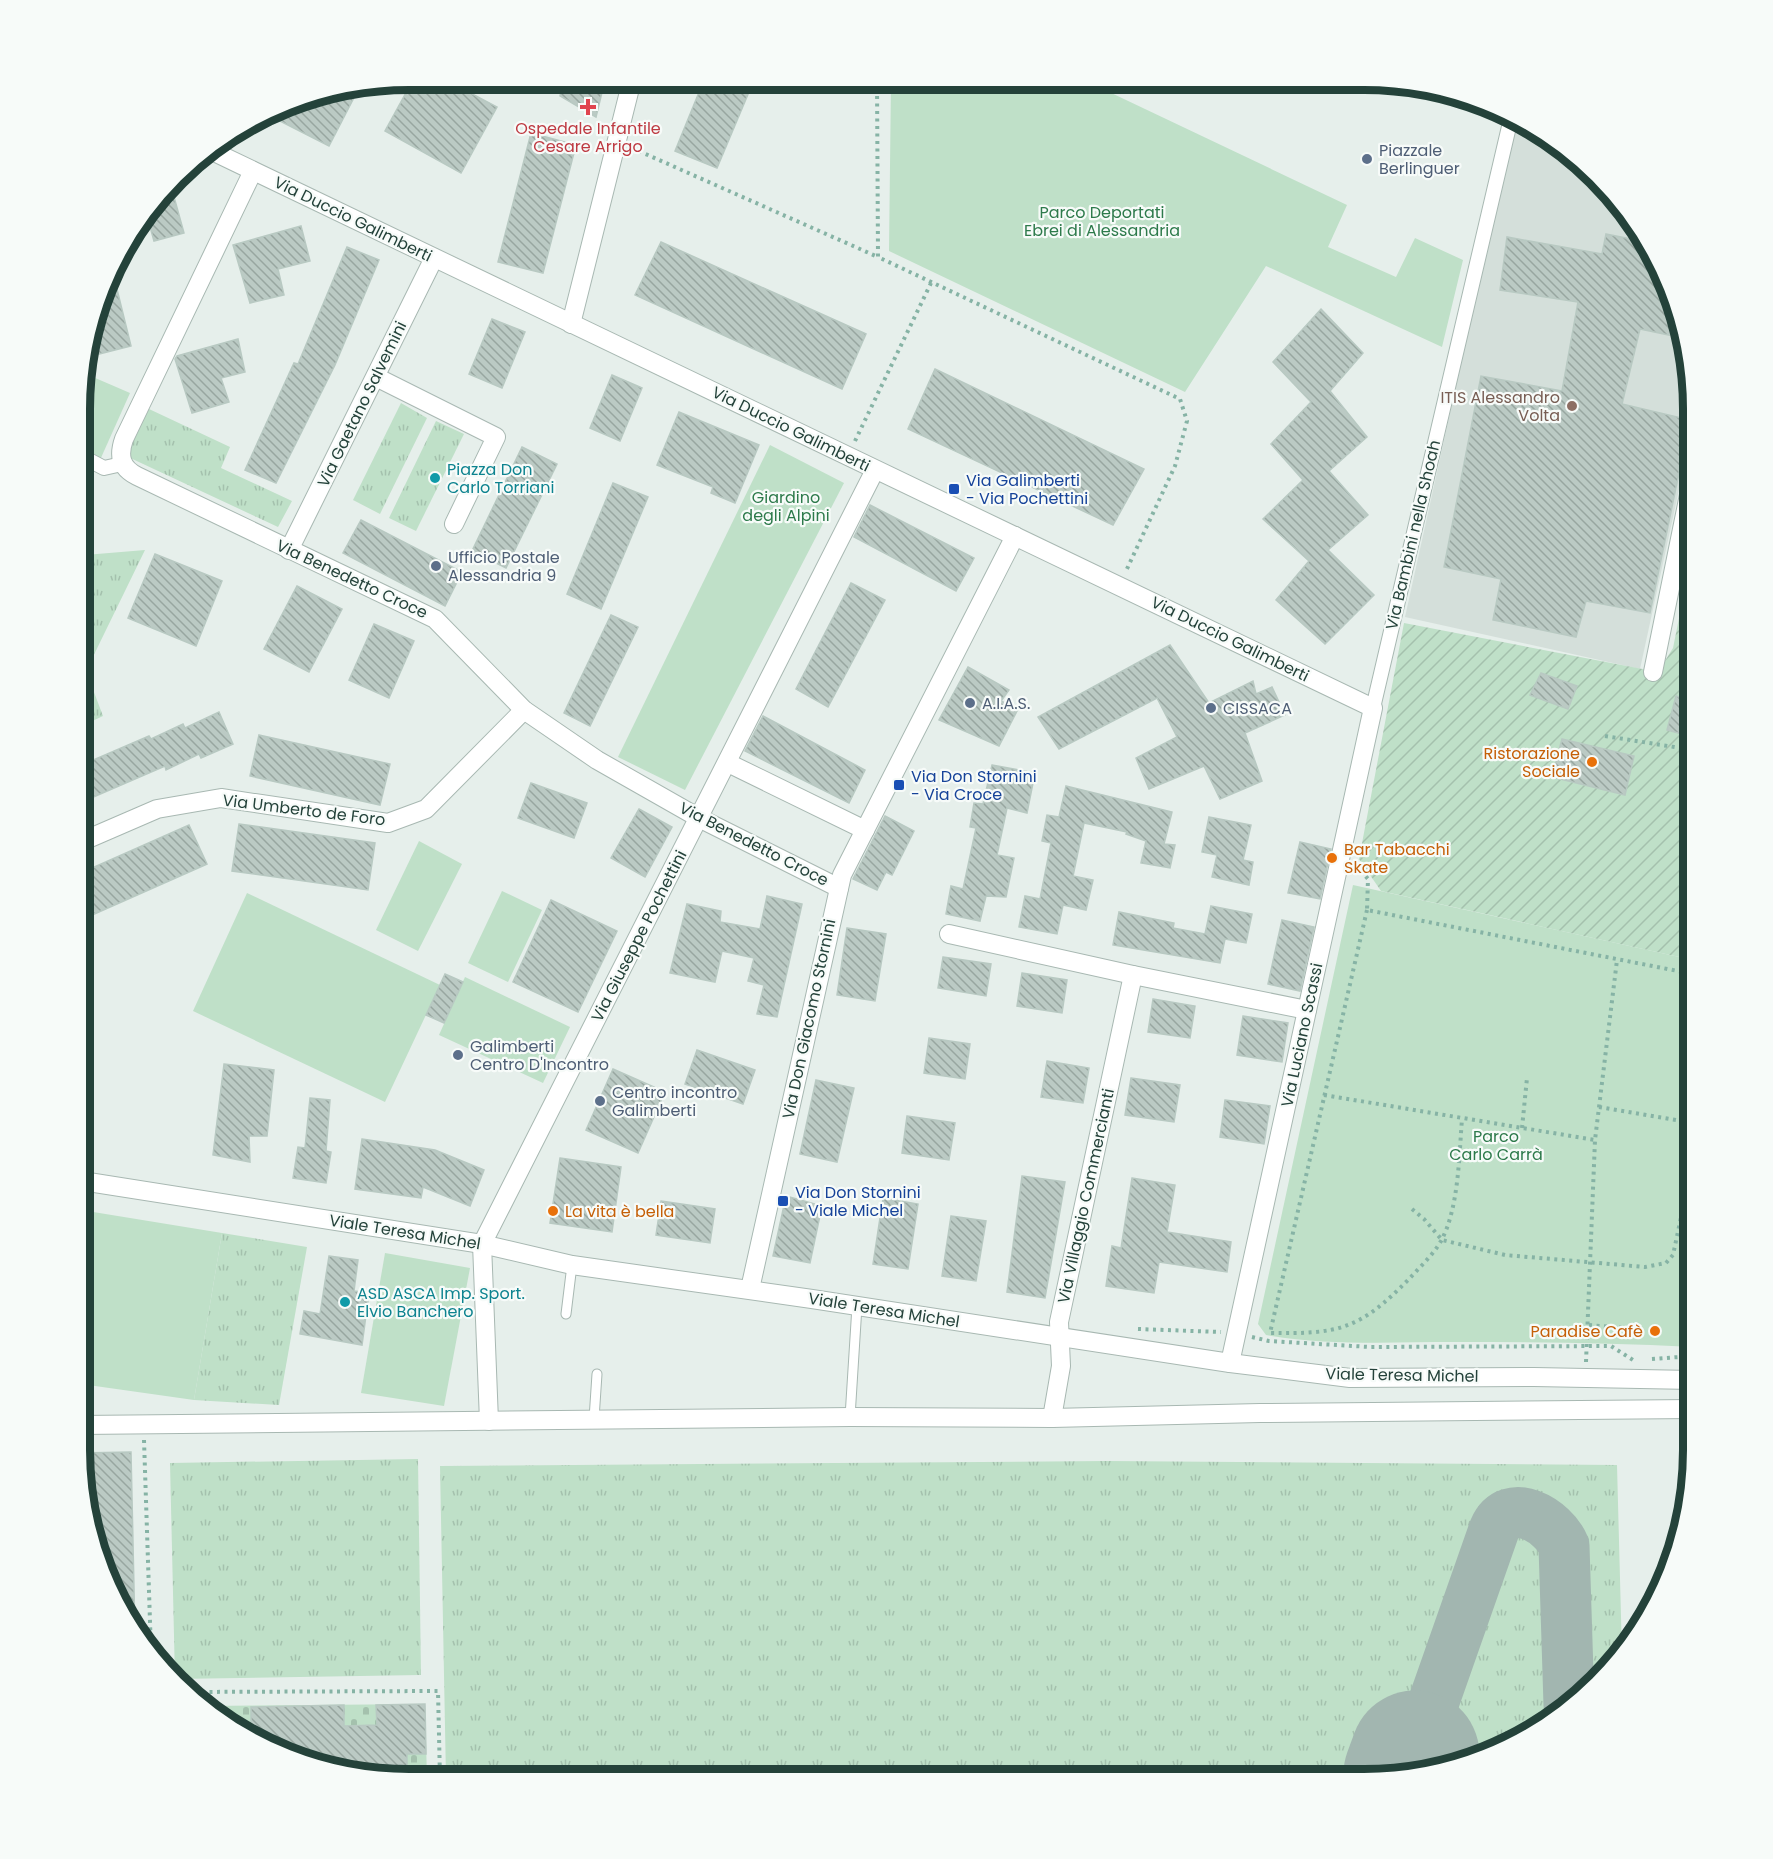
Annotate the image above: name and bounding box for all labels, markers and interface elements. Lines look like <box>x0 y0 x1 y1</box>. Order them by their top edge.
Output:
marker: Ospedale Infantile Cesare Arrigo <box>579 98 597 116</box>
place label: Ospedale Infantile Cesare Arrigo <box>515 117 661 158</box>
place label: Piazzale Berlinguer <box>1379 139 1460 180</box>
marker: Piazzale Berlinguer <box>1360 152 1374 166</box>
street label: Via Duccio Galimberti <box>270 171 436 267</box>
park label: Parco Deportati Ebrei di Alessandria <box>1024 201 1180 242</box>
street label: Via Gaetano Salvemini <box>312 317 412 491</box>
street label: Via Duccio Galimberti <box>708 381 874 477</box>
place label: ITIS Alessandro Volta <box>1440 386 1560 427</box>
marker: ITIS Alessandro Volta <box>1565 399 1579 413</box>
street label: Via Bambini nella Shoah <box>1380 438 1446 632</box>
place label: Piazza Don Carlo Torriani <box>447 458 554 499</box>
place label: Via Galimberti - Via Pochettini <box>966 469 1088 510</box>
marker: Piazza Don Carlo Torriani <box>428 471 442 485</box>
marker: Via Galimberti - Via Pochettini <box>947 482 961 496</box>
park label: Giardino degli Alpini <box>742 486 830 527</box>
street label: Via Benedetto Croce <box>272 534 432 624</box>
place label: Ufficio Postale Alessandria 9 <box>448 546 560 587</box>
marker: Ufficio Postale Alessandria 9 <box>429 559 443 573</box>
street label: Via Duccio Galimberti <box>1147 591 1313 687</box>
place label: A.I.A.S. <box>982 692 1030 715</box>
marker: A.I.A.S. <box>963 696 977 710</box>
place label: CISSACA <box>1223 697 1292 720</box>
marker: CISSACA <box>1204 701 1218 715</box>
place label: Ristorazione Sociale <box>1484 742 1580 783</box>
marker: Ristorazione Sociale <box>1585 755 1599 769</box>
place label: Via Don Stornini - Via Croce <box>911 765 1037 806</box>
marker: Via Don Stornini - Via Croce <box>892 778 906 792</box>
street label: Via Umberto de Foro <box>221 789 387 831</box>
street label: Via Benedetto Croce <box>675 796 833 892</box>
place label: Bar Tabacchi Skate <box>1344 838 1450 879</box>
street label: Via Giuseppe Pochettini <box>586 846 692 1026</box>
marker: Bar Tabacchi Skate <box>1325 851 1339 865</box>
street label: Via Don Giacomo Stornini <box>777 917 841 1121</box>
street label: Via Luciano Scassi <box>1275 961 1329 1109</box>
place label: Galimberti Centro D'Incontro <box>470 1035 609 1076</box>
marker: Galimberti Centro D'Incontro <box>451 1048 465 1062</box>
place label: Centro incontro Galimberti <box>612 1081 737 1122</box>
street label: Via Villaggio Commercianti <box>1052 1086 1120 1306</box>
marker: Centro incontro Galimberti <box>593 1094 607 1108</box>
park label: Parco Carlo Carrà <box>1449 1125 1543 1166</box>
place label: Via Don Stornini - Viale Michel <box>795 1181 921 1222</box>
marker: Via Don Stornini - Viale Michel <box>776 1194 790 1208</box>
place label: La vita è bella <box>565 1200 674 1223</box>
marker: La vita è bella <box>546 1204 560 1218</box>
street label: Viale Teresa Michel <box>328 1209 482 1255</box>
place label: ASD ASCA Imp. Sport. Elvio Banchero <box>357 1282 525 1323</box>
street label: Viale Teresa Michel <box>807 1287 961 1333</box>
marker: ASD ASCA Imp. Sport. Elvio Banchero <box>338 1295 352 1309</box>
place label: Paradise Cafè <box>1530 1320 1643 1343</box>
marker: Paradise Cafè <box>1648 1324 1662 1338</box>
street label: Viale Teresa Michel <box>1325 1362 1479 1388</box>

